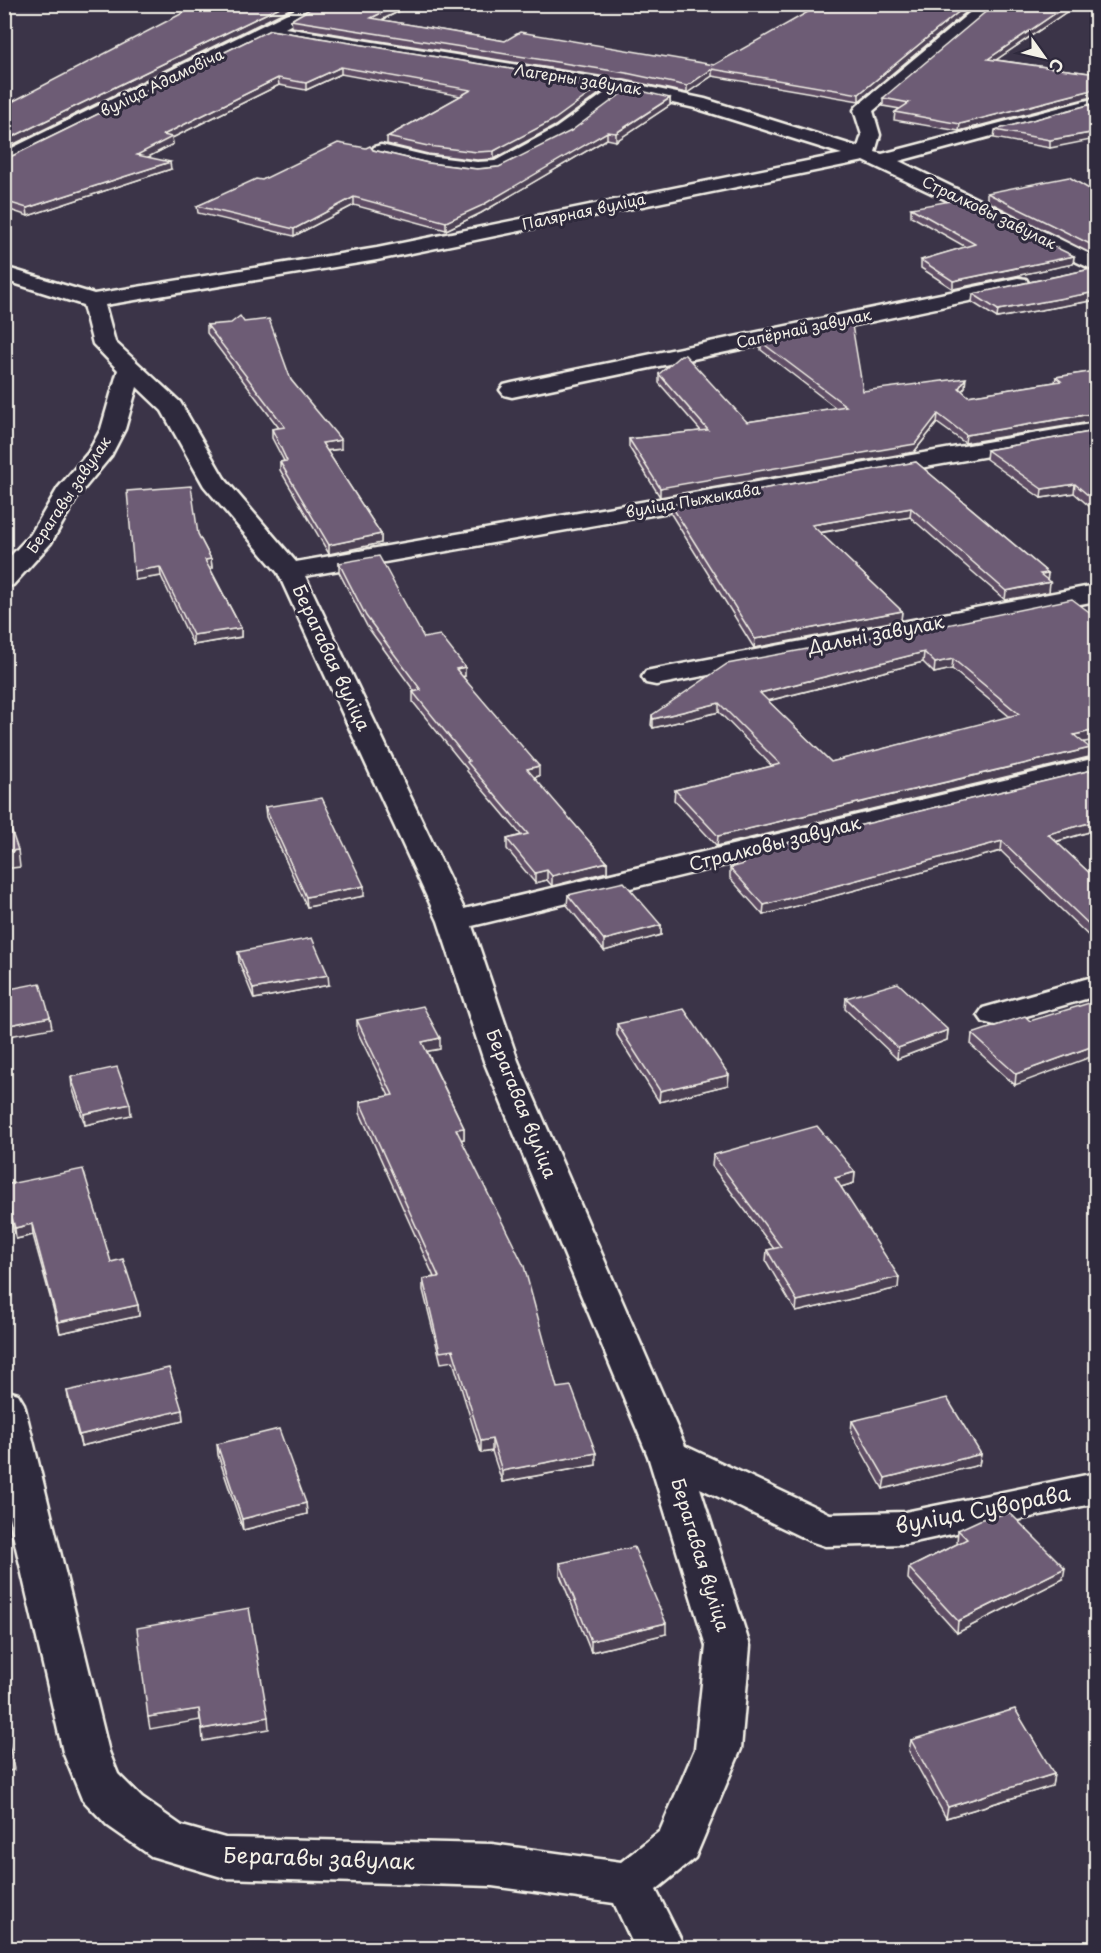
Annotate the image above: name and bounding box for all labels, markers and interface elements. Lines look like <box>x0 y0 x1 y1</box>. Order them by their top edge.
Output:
north arrow <box>1014 27 1074 87</box>
street label: вуліца Адамовіча <box>96 41 228 122</box>
text: С <box>1044 54 1071 78</box>
street label: Лагерны завулак <box>513 57 643 100</box>
street label: Стралковы завулак <box>919 169 1061 254</box>
street label: Палярная вуліца <box>520 186 648 235</box>
street label: Сапёрнай завулак <box>734 302 873 353</box>
street label: Берагавы завулак <box>20 431 116 557</box>
street label: вуліца Пыжыкава <box>624 476 762 523</box>
street label: Берагавая вуліца <box>287 580 378 735</box>
street label: Дальні завулак <box>804 607 946 660</box>
street label: Стралковы завулак <box>686 808 864 877</box>
street label: Берагавая вуліца <box>480 1025 565 1182</box>
street label: Берагавая вуліца <box>665 1475 738 1634</box>
street label: вуліца Суворава <box>892 1475 1074 1541</box>
street label: Берагавы завулак <box>223 1838 416 1876</box>

